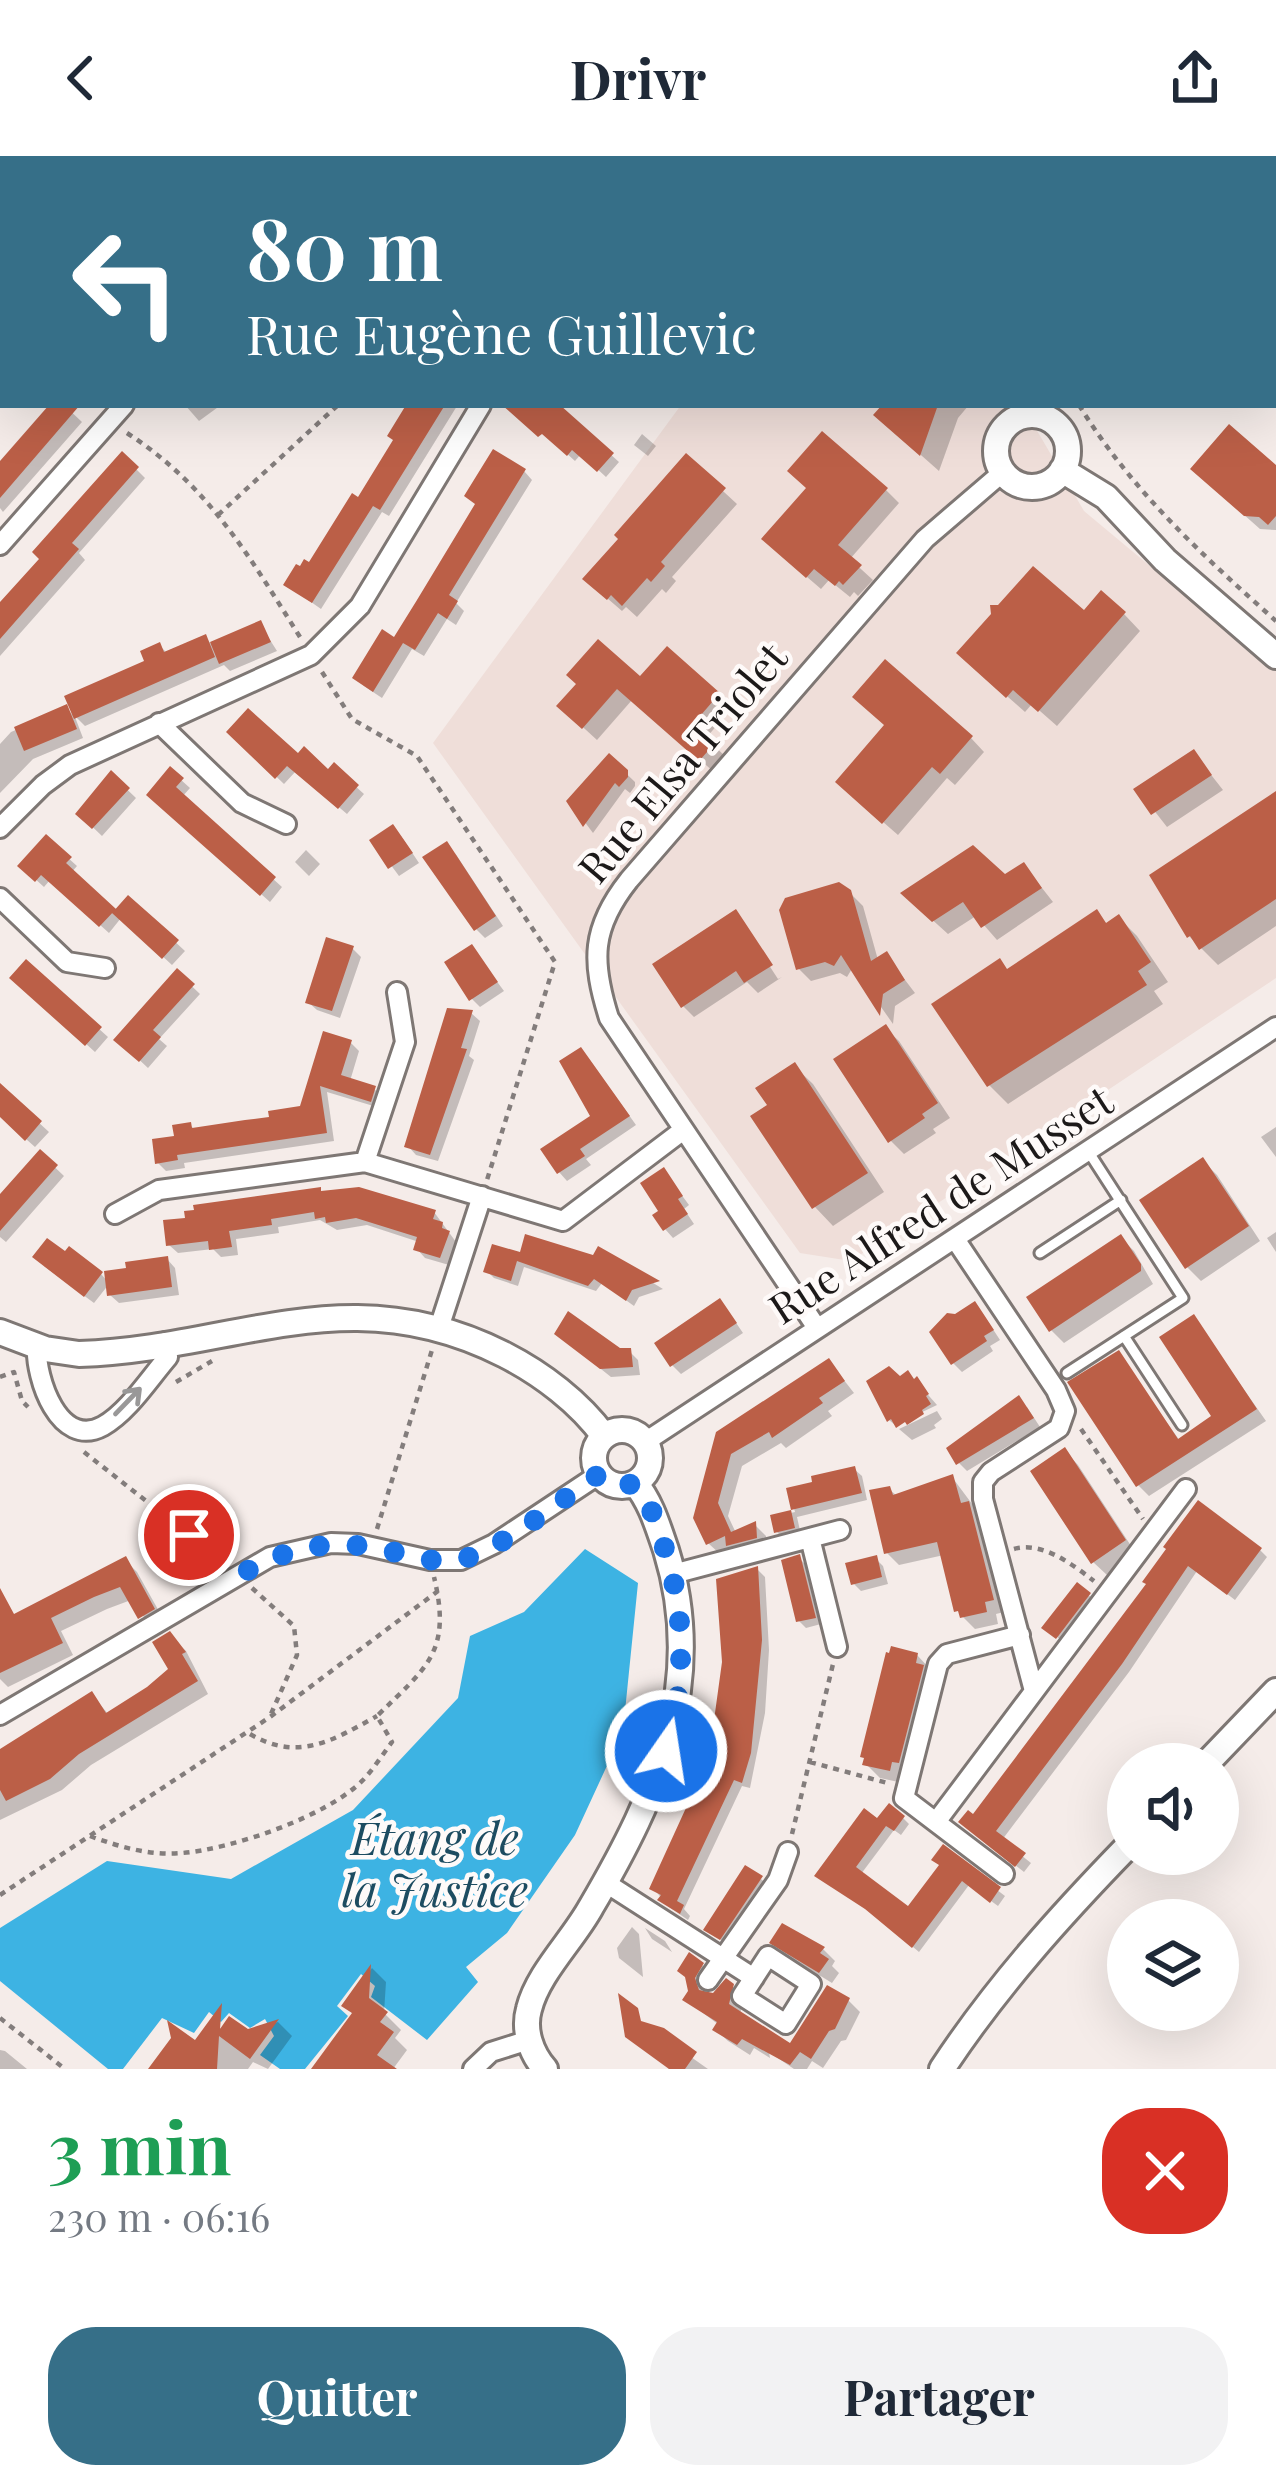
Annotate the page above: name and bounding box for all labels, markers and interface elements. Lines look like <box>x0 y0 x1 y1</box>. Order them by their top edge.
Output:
text: Drivr <box>570 42 706 114</box>
icon: back <box>48 45 114 111</box>
icon: share <box>1162 45 1228 111</box>
text: 80 m <box>246 190 443 302</box>
icon: left <box>48 204 204 360</box>
text: Rue Eugène Guillevic <box>246 297 757 369</box>
street label: Rue Elsa Triolet <box>565 629 799 893</box>
street label: Rue Alfred de Musset <box>758 1071 1123 1335</box>
one-way arrow <box>113 1387 142 1416</box>
pin <box>138 1484 240 1586</box>
icon: arrive <box>156 1502 222 1568</box>
position arrow <box>603 1688 729 1814</box>
map controls <box>1107 1743 1239 2031</box>
button: sound <box>1107 1743 1239 1875</box>
water label: Étang de la Justice <box>342 1806 528 1918</box>
button: layers <box>1107 1899 1239 2031</box>
text: 3 min <box>48 2097 232 2193</box>
button: close <box>1102 2108 1228 2234</box>
text: 230 m · 06:16 <box>48 2190 270 2242</box>
button: Quitter <box>48 2327 626 2465</box>
button: Partager <box>650 2327 1228 2465</box>

